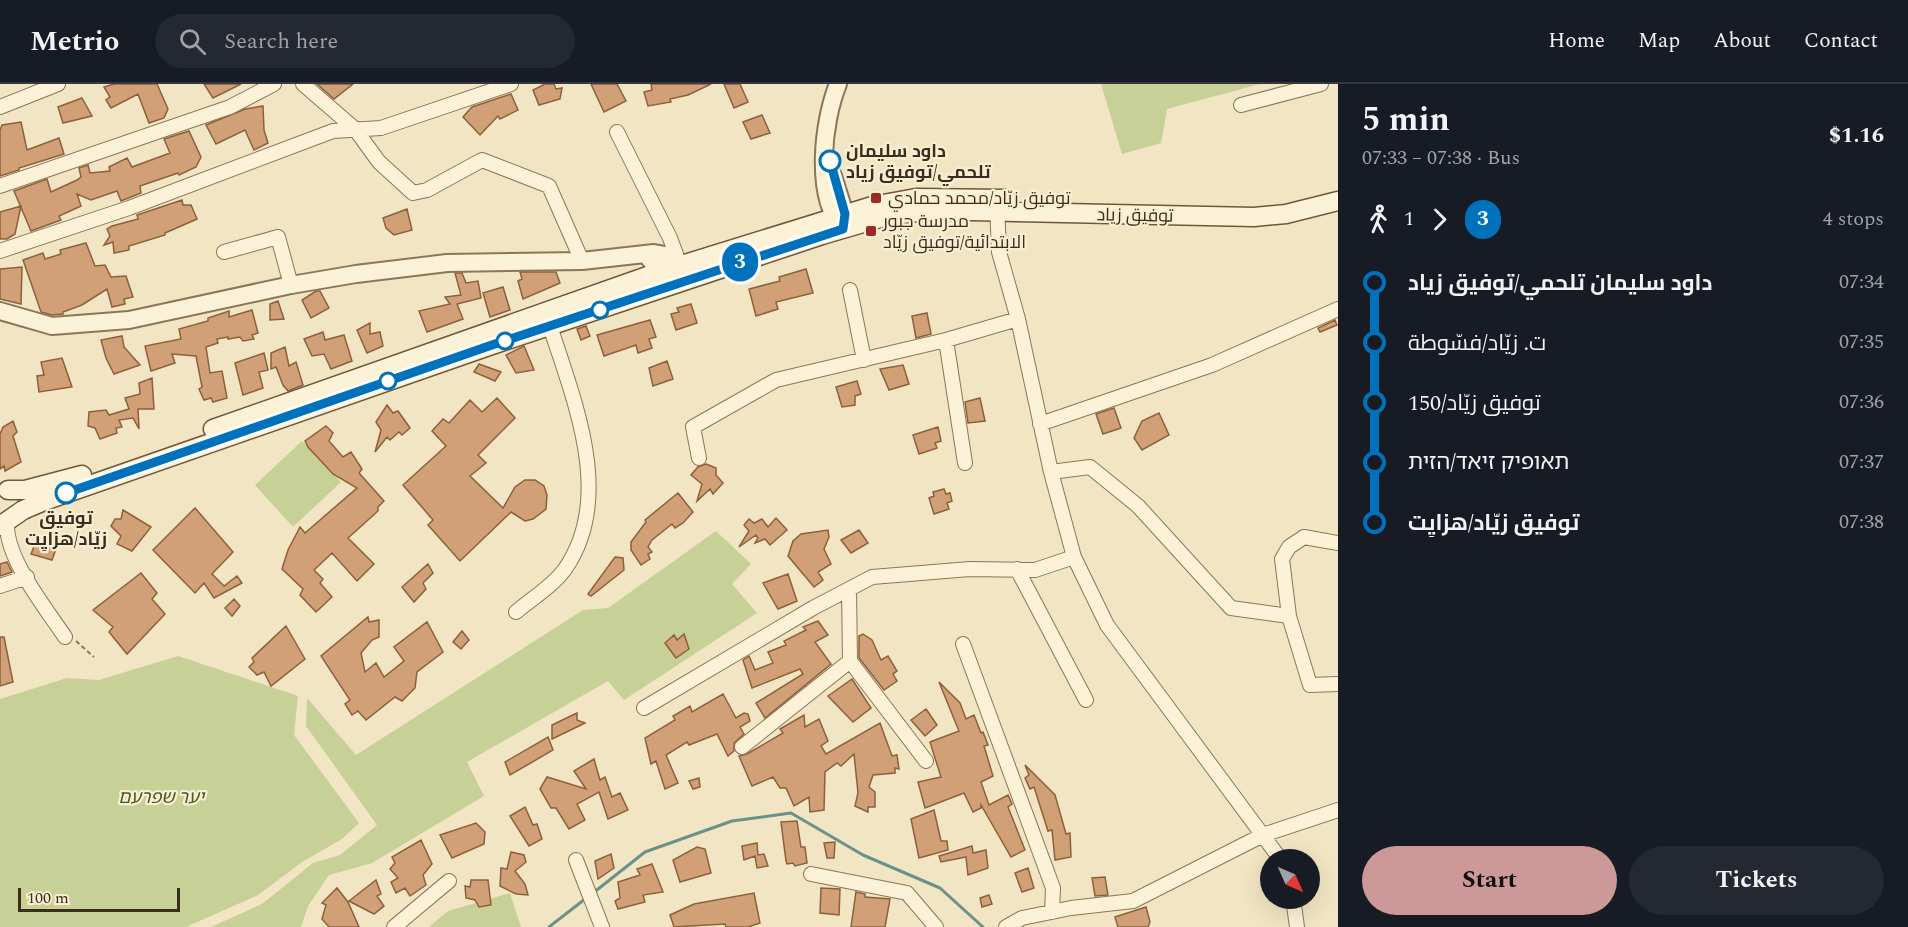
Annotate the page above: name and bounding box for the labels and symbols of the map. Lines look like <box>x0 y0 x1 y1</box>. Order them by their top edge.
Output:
place label: داود سليمان تلحمي/توفيق زياد <box>846 138 991 187</box>
marker: داود سليمان تلحمي/توفيق زياد <box>819 150 841 172</box>
place label: توفيق زيّاد/محمد حمادي <box>888 185 1071 212</box>
marker: توفيق زيّاد/محمد حمادي <box>869 191 883 205</box>
street label: توفيق زياد <box>1096 201 1174 230</box>
place label: مدرسة جبور الابتدائية/توفيق زيّاد <box>882 208 1026 256</box>
marker: مدرسة جبور الابتدائية/توفيق زيّاد <box>864 224 878 238</box>
line badge: 3 <box>720 242 760 282</box>
unlabelled marker <box>591 301 609 319</box>
unlabelled marker <box>496 332 514 350</box>
unlabelled marker <box>379 372 397 390</box>
marker: توفيق زيّاد/هزايِت <box>55 482 77 504</box>
place label: توفيق زيّاد/هزايِت <box>25 505 107 553</box>
park label: יער שפרעם <box>118 784 206 811</box>
north arrow <box>1260 849 1320 909</box>
scale bar <box>18 885 180 912</box>

